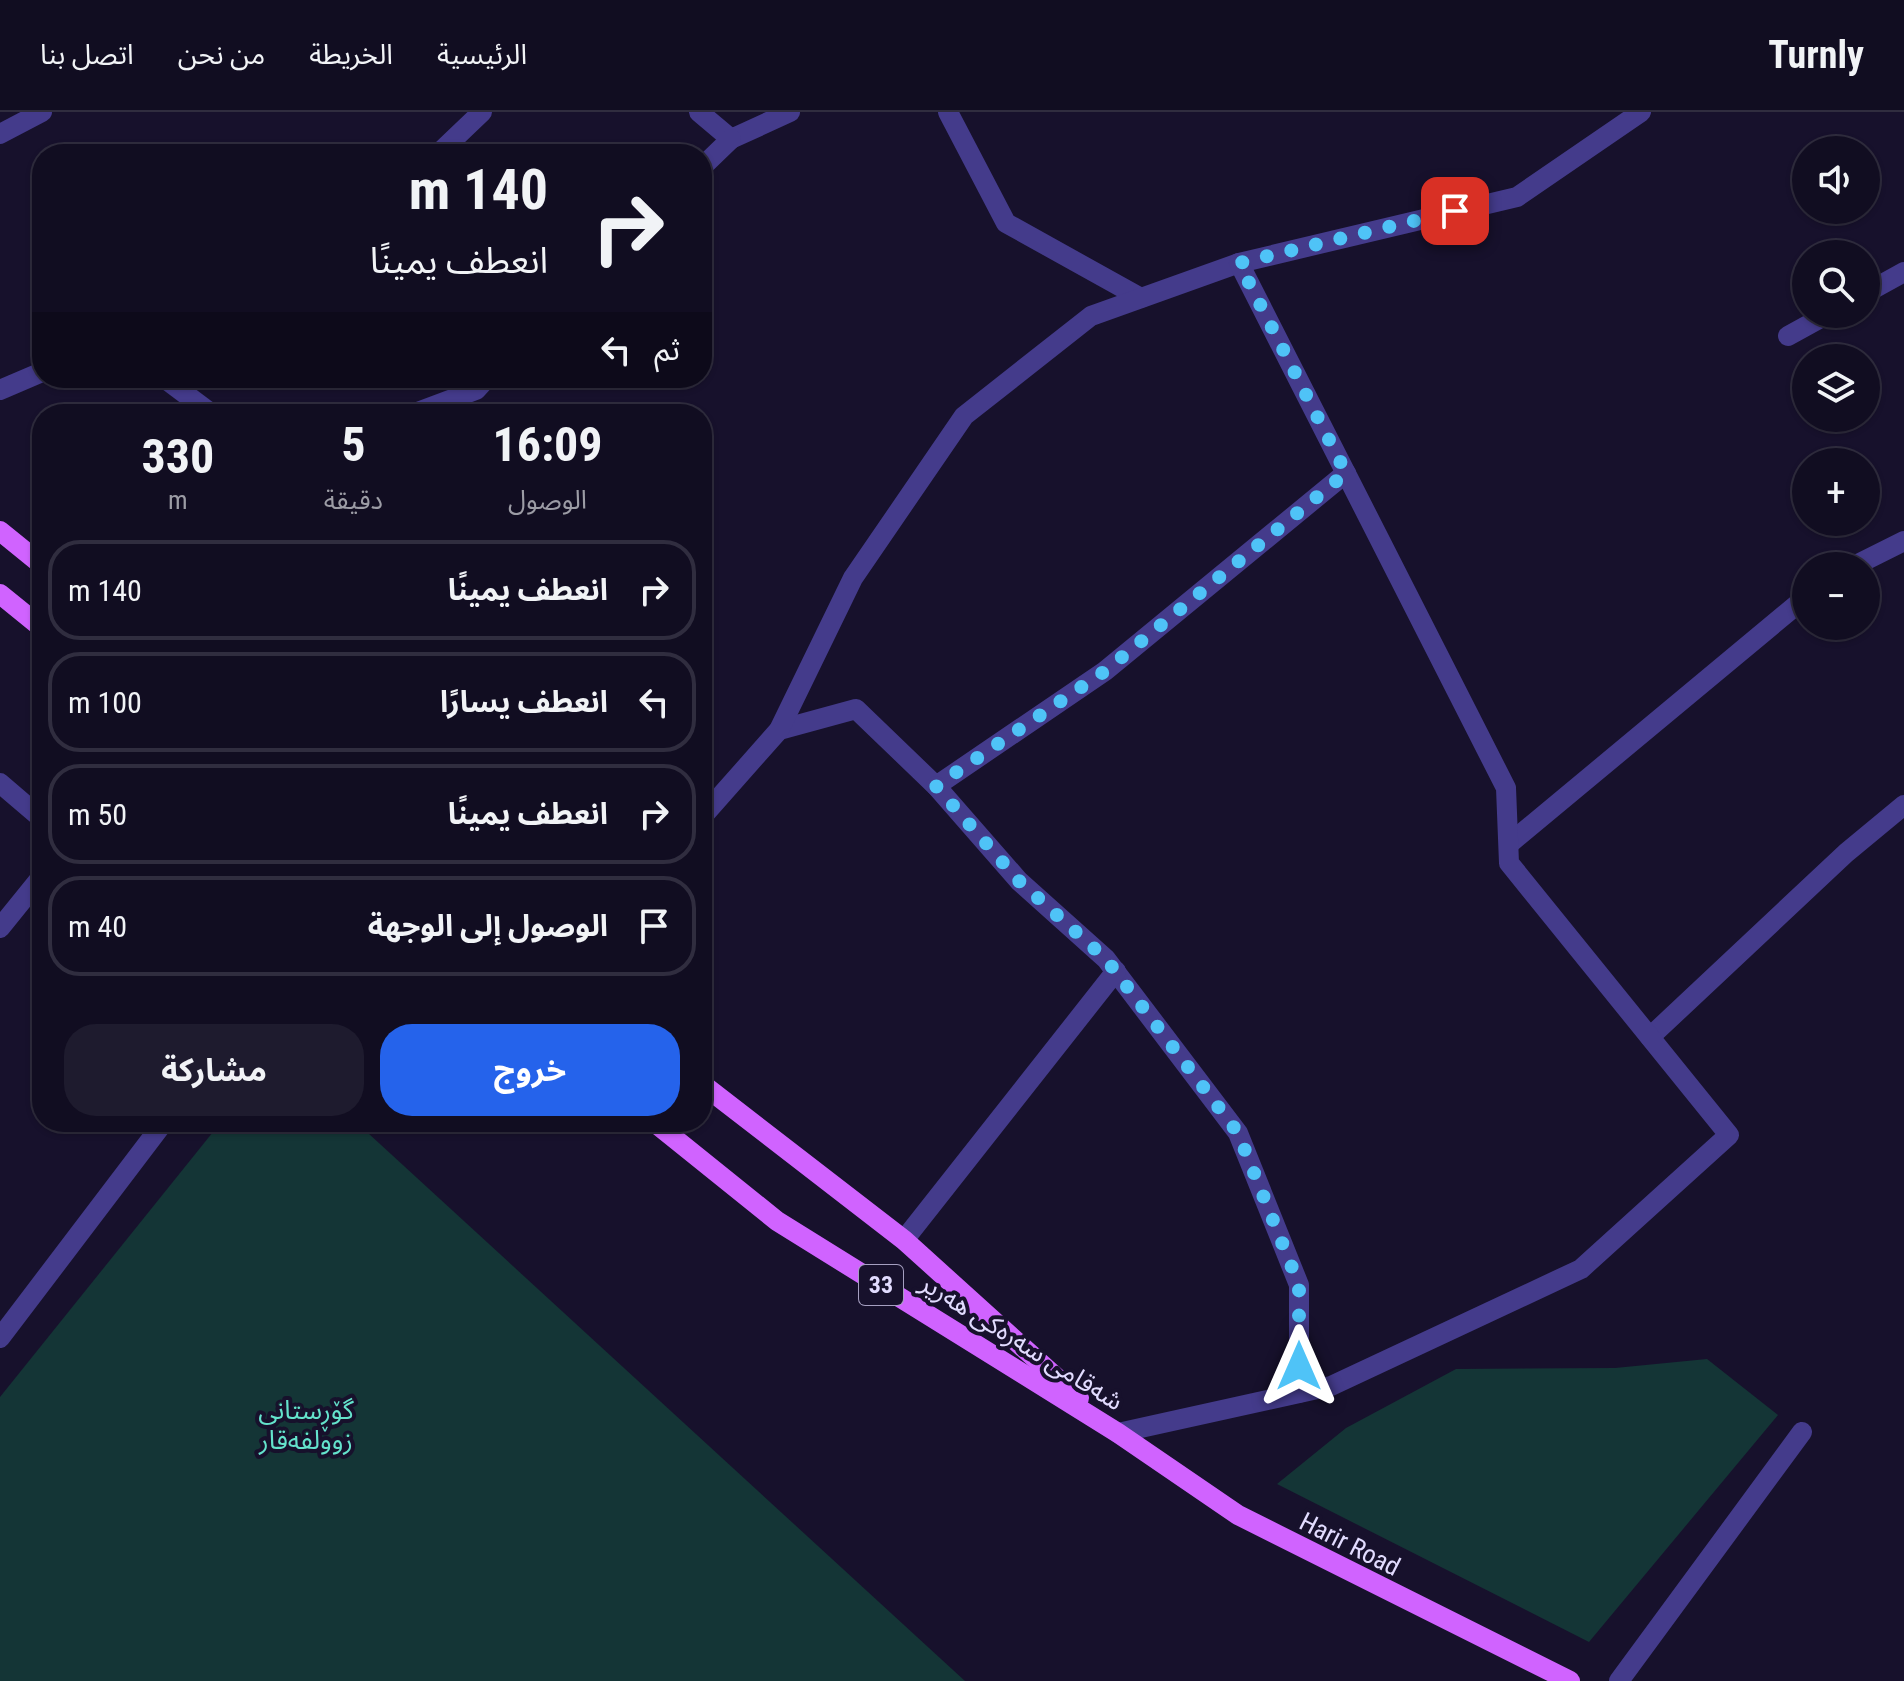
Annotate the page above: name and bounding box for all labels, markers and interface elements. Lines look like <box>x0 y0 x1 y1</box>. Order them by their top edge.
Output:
text: Turnly <box>1768 33 1864 77</box>
text: اتصل بنا <box>40 38 134 71</box>
text: من نحن <box>178 38 265 71</box>
text: الخريطة <box>309 38 393 71</box>
text: الرئيسية <box>437 38 527 71</box>
map controls <box>1792 136 1880 640</box>
button: sound <box>1792 136 1880 224</box>
text: 140 m <box>409 157 548 223</box>
icon: right <box>576 176 680 280</box>
pin <box>1421 177 1489 245</box>
icon: arrive <box>1433 189 1477 233</box>
text: انعطف يمينًا <box>370 240 548 282</box>
button: search <box>1792 240 1880 328</box>
icon: left <box>594 328 638 372</box>
text: ثم <box>654 332 680 367</box>
button: layers <box>1792 344 1880 432</box>
text: 5 <box>341 416 365 473</box>
text: 16:09 <box>492 416 603 473</box>
text: 330 <box>141 428 214 485</box>
button: + <box>1792 448 1880 536</box>
text: m <box>168 485 188 515</box>
text: دقيقة <box>324 485 383 515</box>
text: الوصول <box>508 485 587 515</box>
button: − <box>1792 552 1880 640</box>
icon: right <box>632 568 676 612</box>
text: انعطف يمينًا <box>448 572 608 607</box>
text: 140 m <box>68 573 142 608</box>
icon: left <box>632 680 676 724</box>
text: انعطف يسارًا <box>440 684 608 719</box>
text: 100 m <box>68 685 142 720</box>
icon: right <box>632 792 676 836</box>
text: انعطف يمينًا <box>448 796 608 831</box>
text: 50 m <box>68 797 127 832</box>
icon: arrive <box>632 904 676 948</box>
text: الوصول إلى الوجهة <box>368 908 608 943</box>
text: 40 m <box>68 909 127 944</box>
button: مشاركة <box>64 1024 364 1116</box>
button: خروج <box>380 1024 680 1116</box>
road number: 33 <box>859 1265 903 1305</box>
street label: شەقامی سەرەکی هەریر <box>914 1267 1129 1417</box>
position arrow <box>1257 1324 1341 1408</box>
park label: گۆڕستانی زوولفەقار <box>258 1395 354 1455</box>
street label: Harir Road <box>1295 1506 1405 1582</box>

